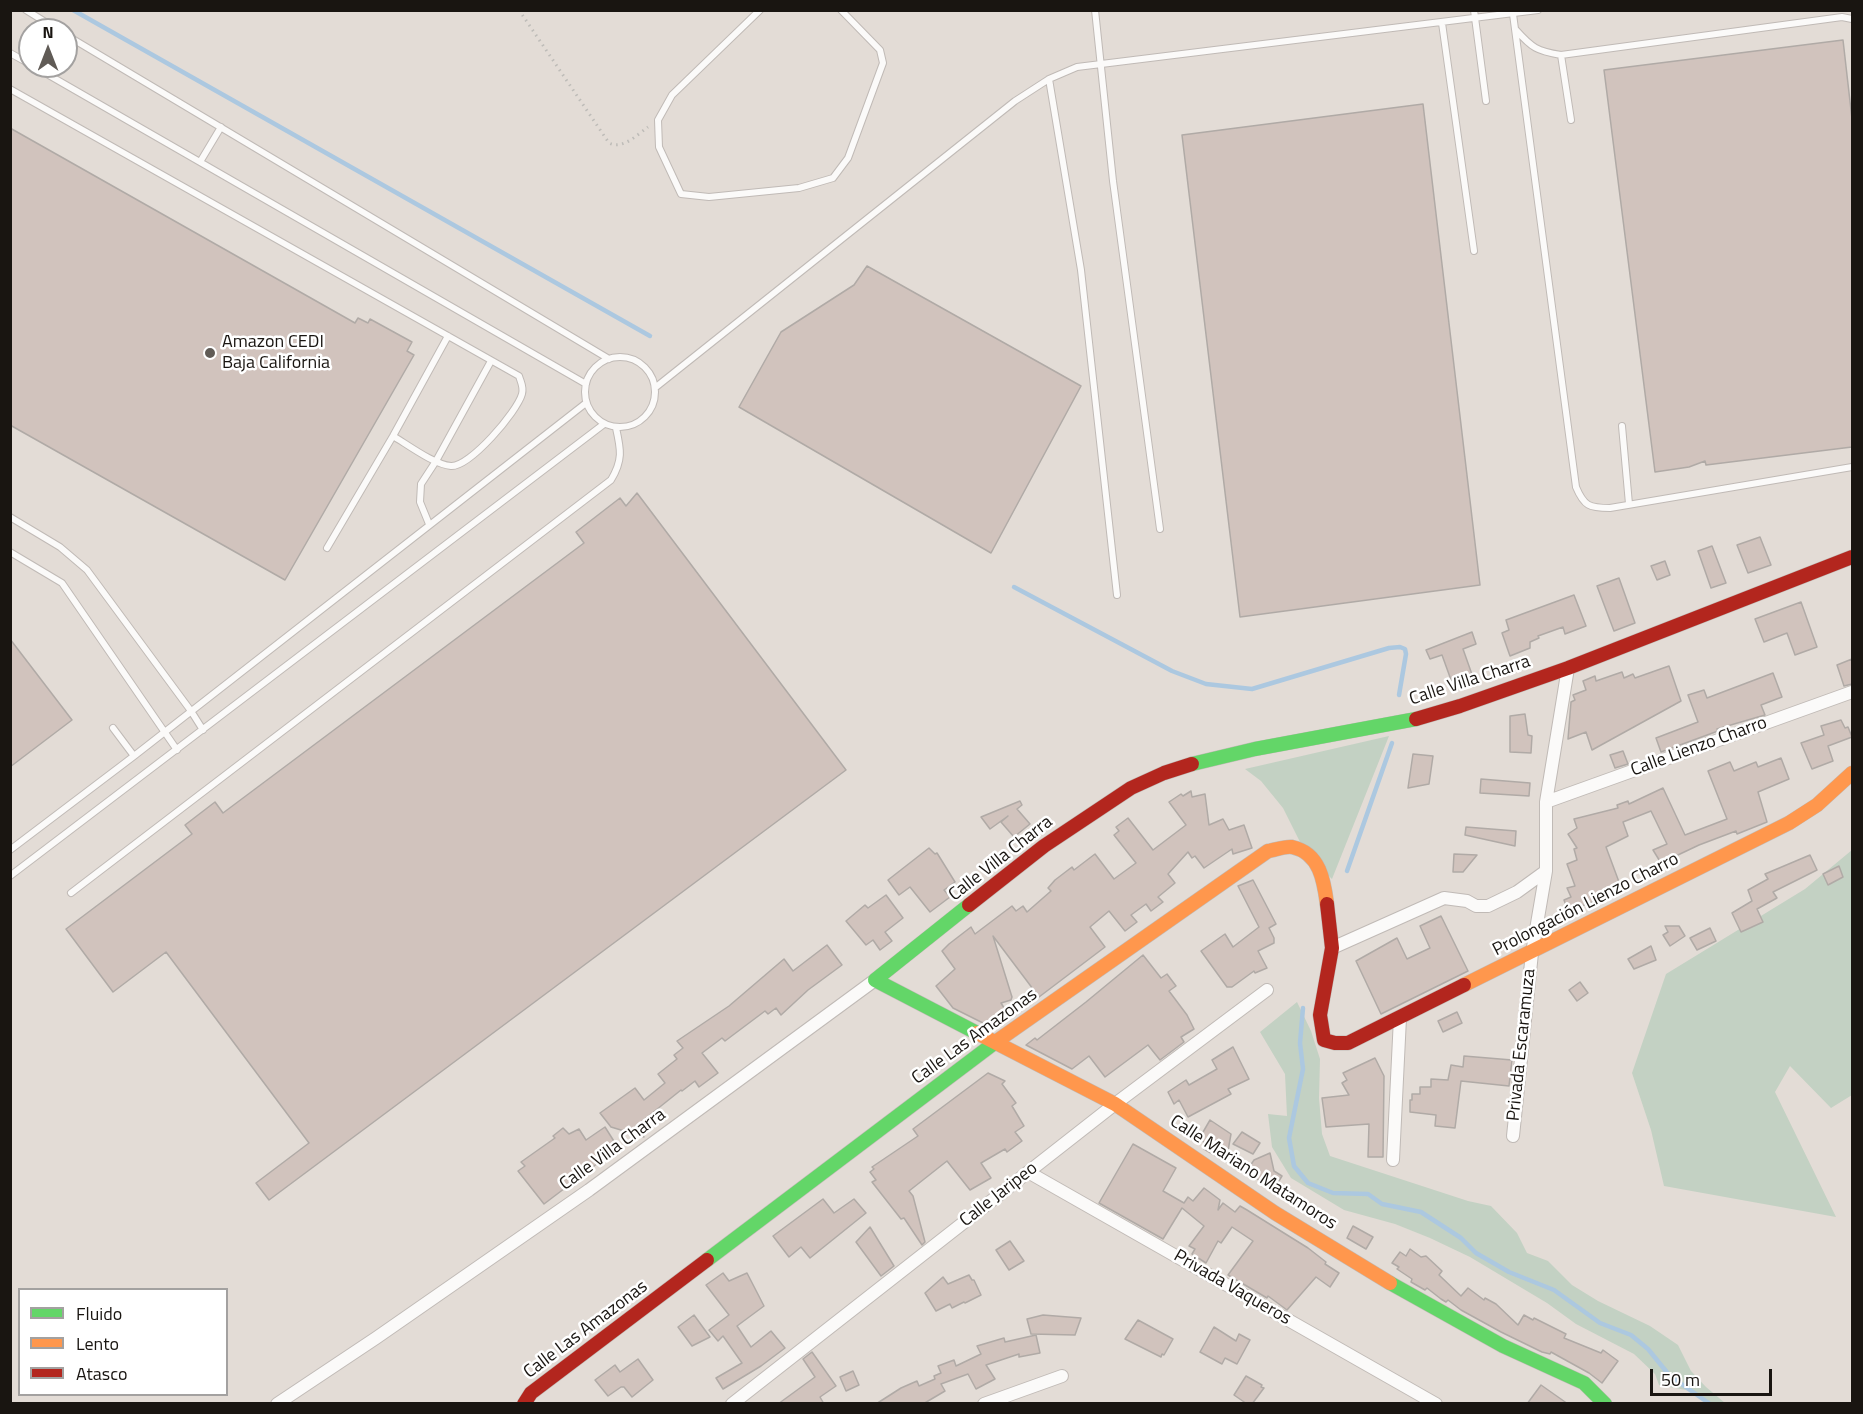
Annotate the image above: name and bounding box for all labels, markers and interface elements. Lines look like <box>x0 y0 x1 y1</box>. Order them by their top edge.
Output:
north arrow <box>18 18 78 78</box>
text: N <box>42 20 54 44</box>
place label: Amazon CEDI Baja California <box>222 332 330 374</box>
marker: Amazon CEDI Baja California <box>203 346 217 360</box>
street label: Calle Villa Charra <box>1407 651 1533 711</box>
street label: Calle Lienzo Charro <box>1628 712 1770 782</box>
street label: Calle Villa Charra <box>945 812 1057 906</box>
street label: Prolongación Lienzo Charro <box>1489 849 1683 961</box>
street label: Privada Escaramuza <box>1503 968 1541 1122</box>
street label: Calle Las Amazonas <box>908 984 1042 1090</box>
street label: Calle Villa Charra <box>556 1104 670 1196</box>
street label: Calle Mariano Matamoros <box>1166 1111 1340 1235</box>
street label: Calle Jaripeo <box>956 1158 1042 1232</box>
street label: Privada Vaqueros <box>1169 1246 1295 1330</box>
street label: Calle Las Amazonas <box>520 1276 652 1384</box>
legend <box>18 1288 228 1396</box>
text: Fluido <box>76 1300 122 1327</box>
text: Lento <box>76 1330 119 1357</box>
scale bar <box>1653 1357 1774 1395</box>
text: Atasco <box>76 1360 127 1387</box>
text: 50 m <box>1661 1366 1700 1393</box>

